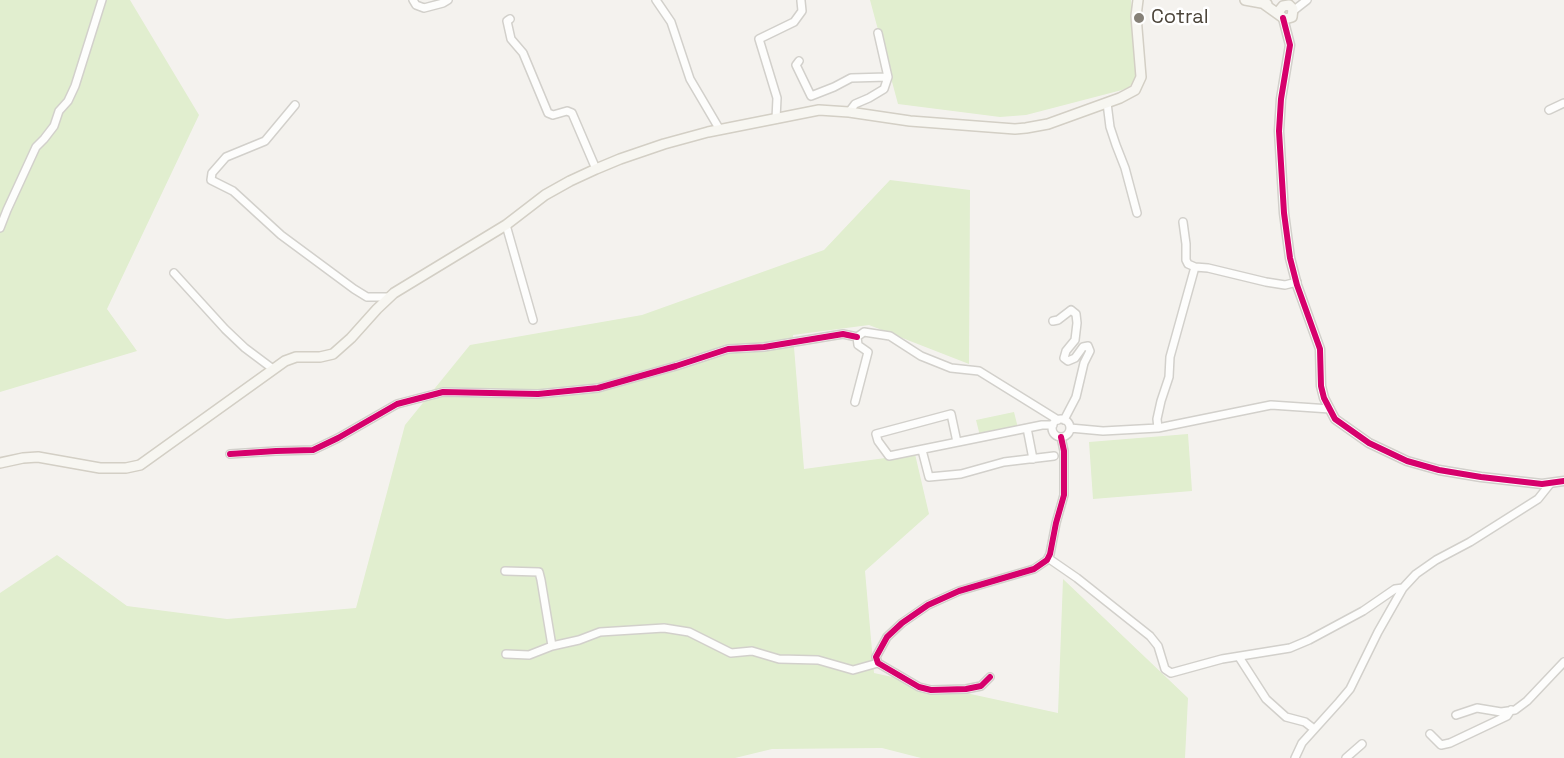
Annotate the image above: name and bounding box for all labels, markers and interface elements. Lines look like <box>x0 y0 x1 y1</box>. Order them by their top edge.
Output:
place label: Cotral <box>1151 6 1209 30</box>
marker: Cotral <box>1132 11 1146 25</box>

